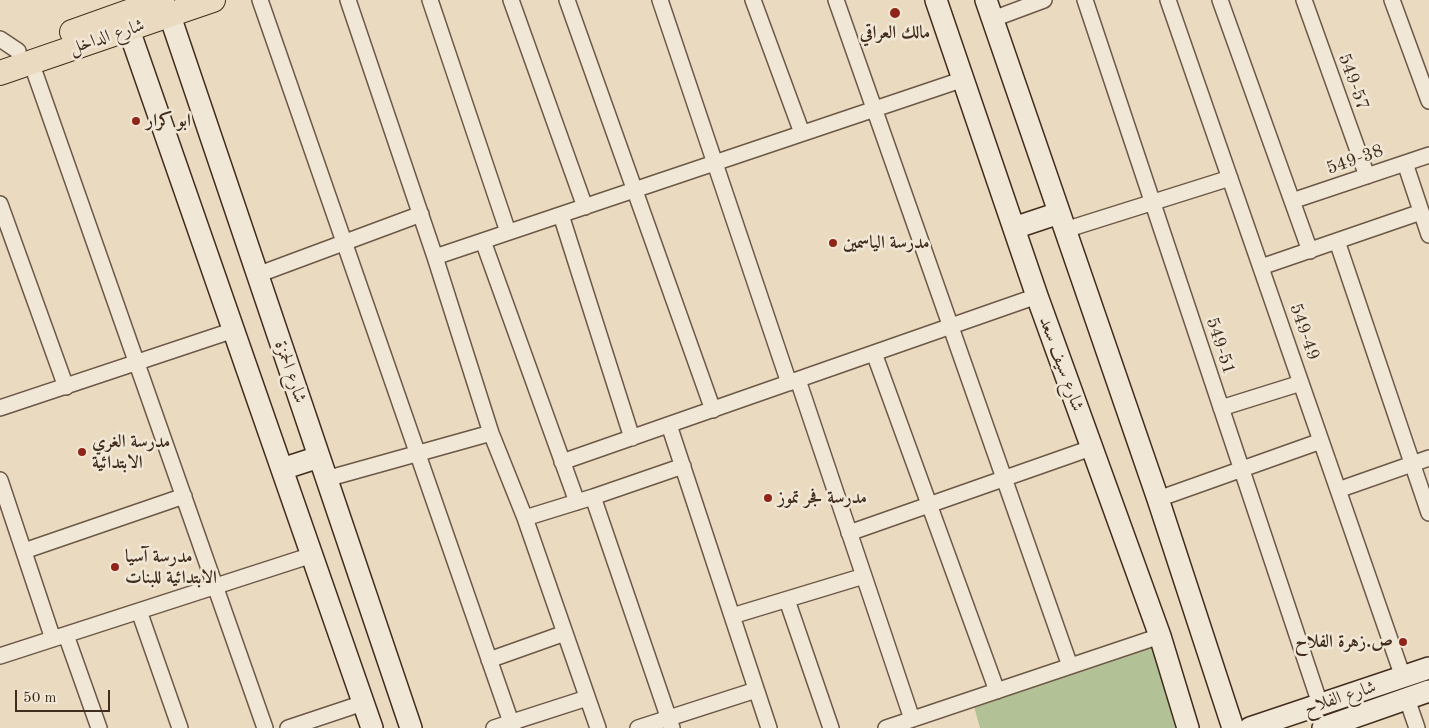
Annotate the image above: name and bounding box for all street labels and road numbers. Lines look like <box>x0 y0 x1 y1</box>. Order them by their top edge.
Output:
street label: شارع الداخل <box>67 15 147 59</box>
street label: 549-57 <box>1333 51 1373 113</box>
street label: 549-38 <box>1324 140 1386 180</box>
street label: 549-49 <box>1284 301 1324 363</box>
street label: شارع سيف سعد <box>1034 314 1088 414</box>
street label: 549-51 <box>1201 315 1239 377</box>
street label: شارع الحمزة <box>269 338 311 406</box>
street label: شارع الفلاح <box>1301 676 1379 720</box>

